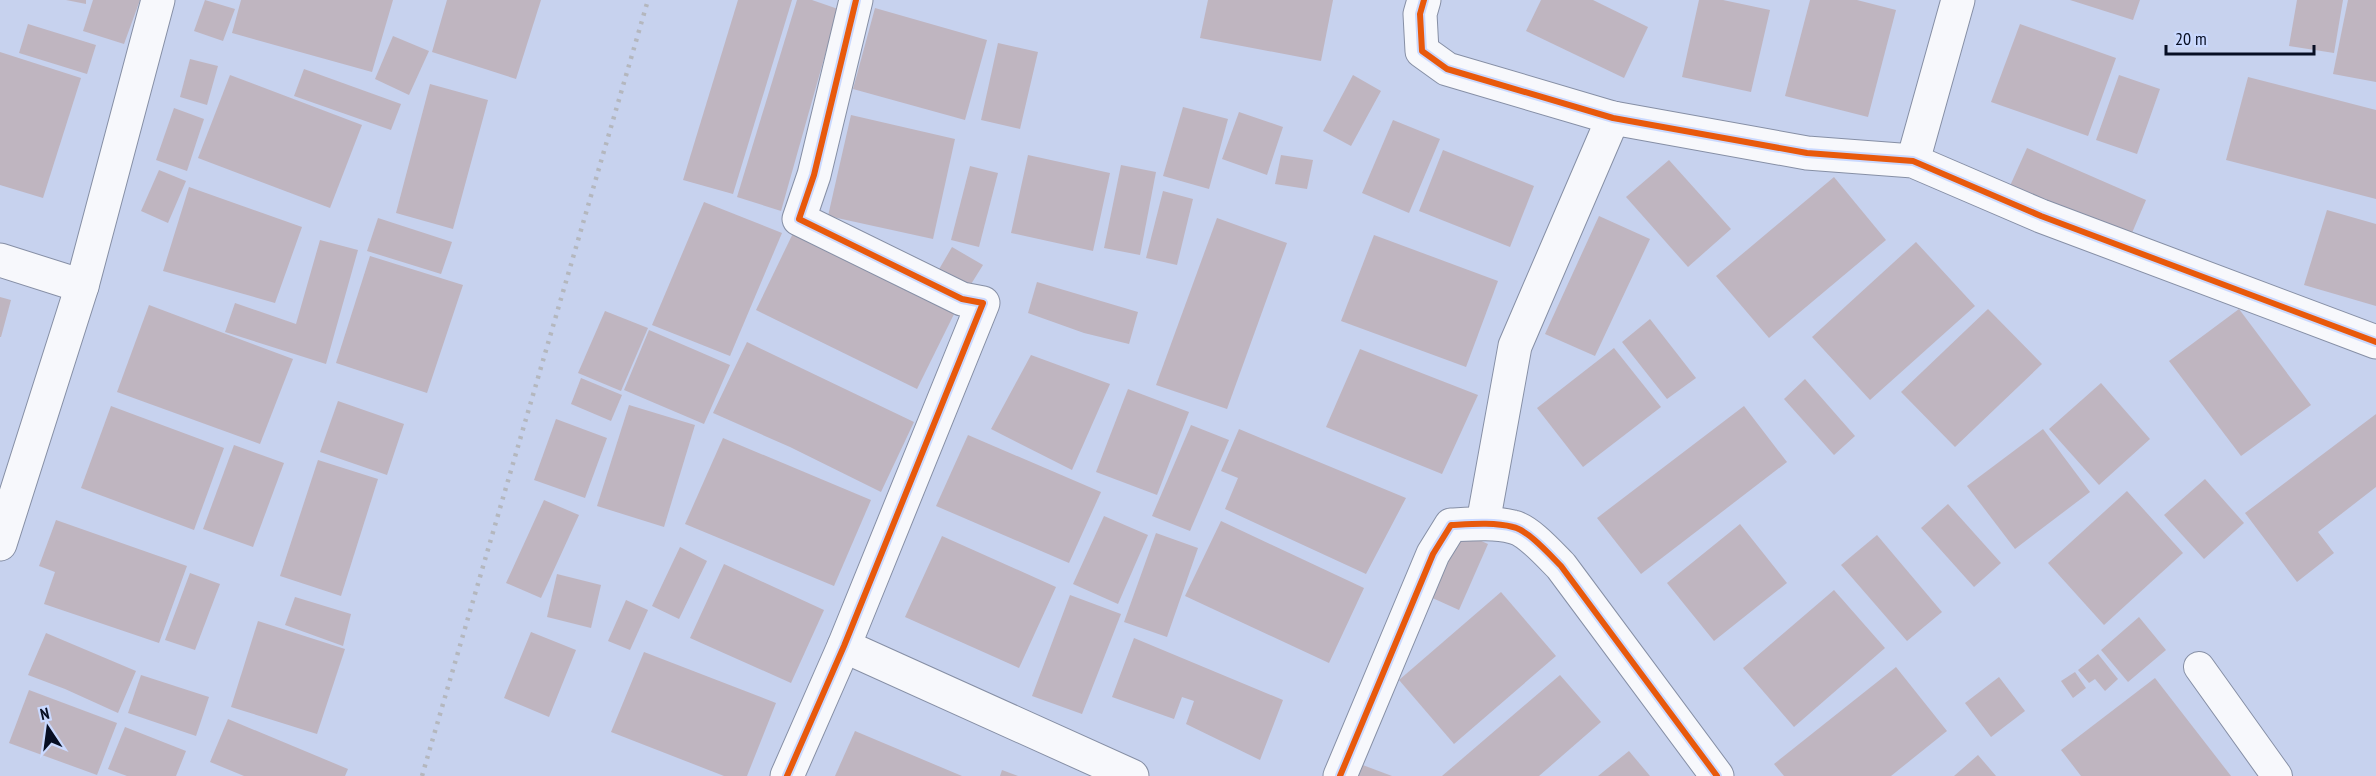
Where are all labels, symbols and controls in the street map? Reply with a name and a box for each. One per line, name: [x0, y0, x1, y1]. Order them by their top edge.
scale bar: [2166, 18, 2314, 56]
text: 20 m: [2175, 27, 2207, 50]
north arrow: [18, 698, 78, 758]
text: N: [38, 703, 51, 724]

